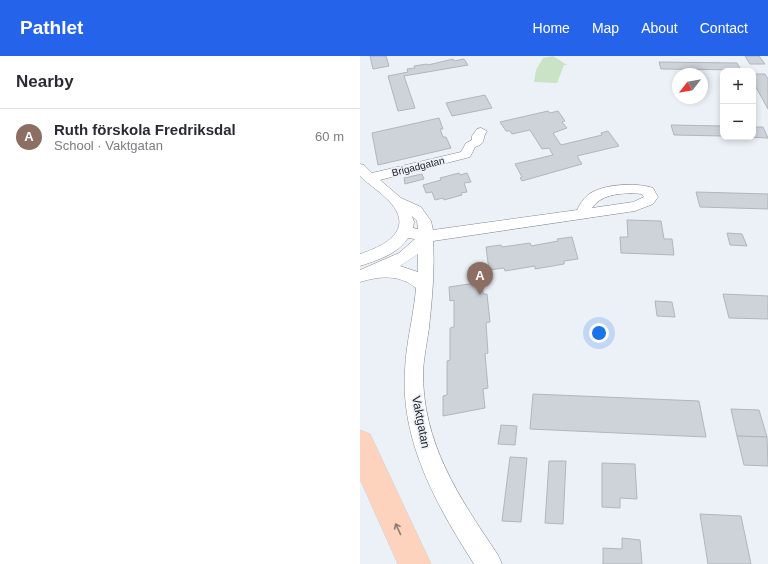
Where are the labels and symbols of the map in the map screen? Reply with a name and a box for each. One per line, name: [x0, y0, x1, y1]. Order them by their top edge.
north arrow: [672, 68, 708, 104]
street label: Brigadgatan: [391, 155, 446, 178]
pin: A: [467, 262, 493, 295]
your location: [589, 323, 609, 343]
street label: Vaktgatan: [409, 395, 433, 449]
one-way arrow: [394, 523, 401, 535]

